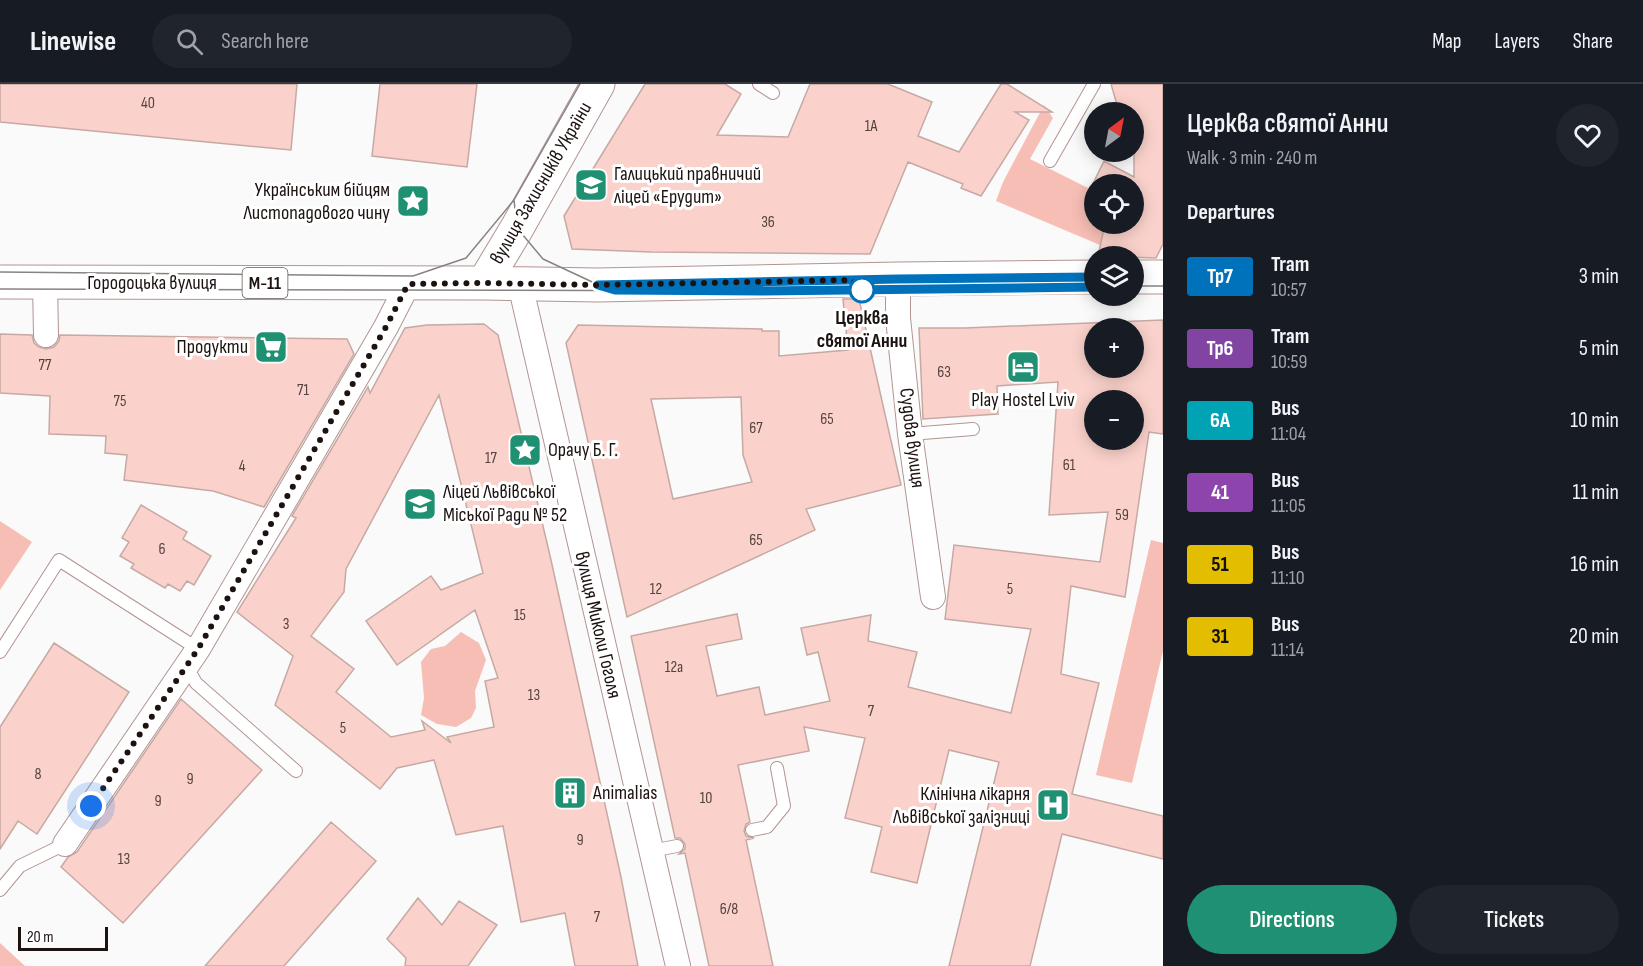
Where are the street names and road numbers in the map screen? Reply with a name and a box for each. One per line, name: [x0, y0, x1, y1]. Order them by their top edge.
street label: вулиця Захисників України: [485, 98, 597, 268]
road number: М-11: [242, 268, 288, 298]
street label: Городоцька вулиця: [87, 271, 217, 295]
street label: Судова вулиця: [894, 387, 930, 489]
street label: вулиця Миколи Гоголя: [569, 549, 627, 701]

